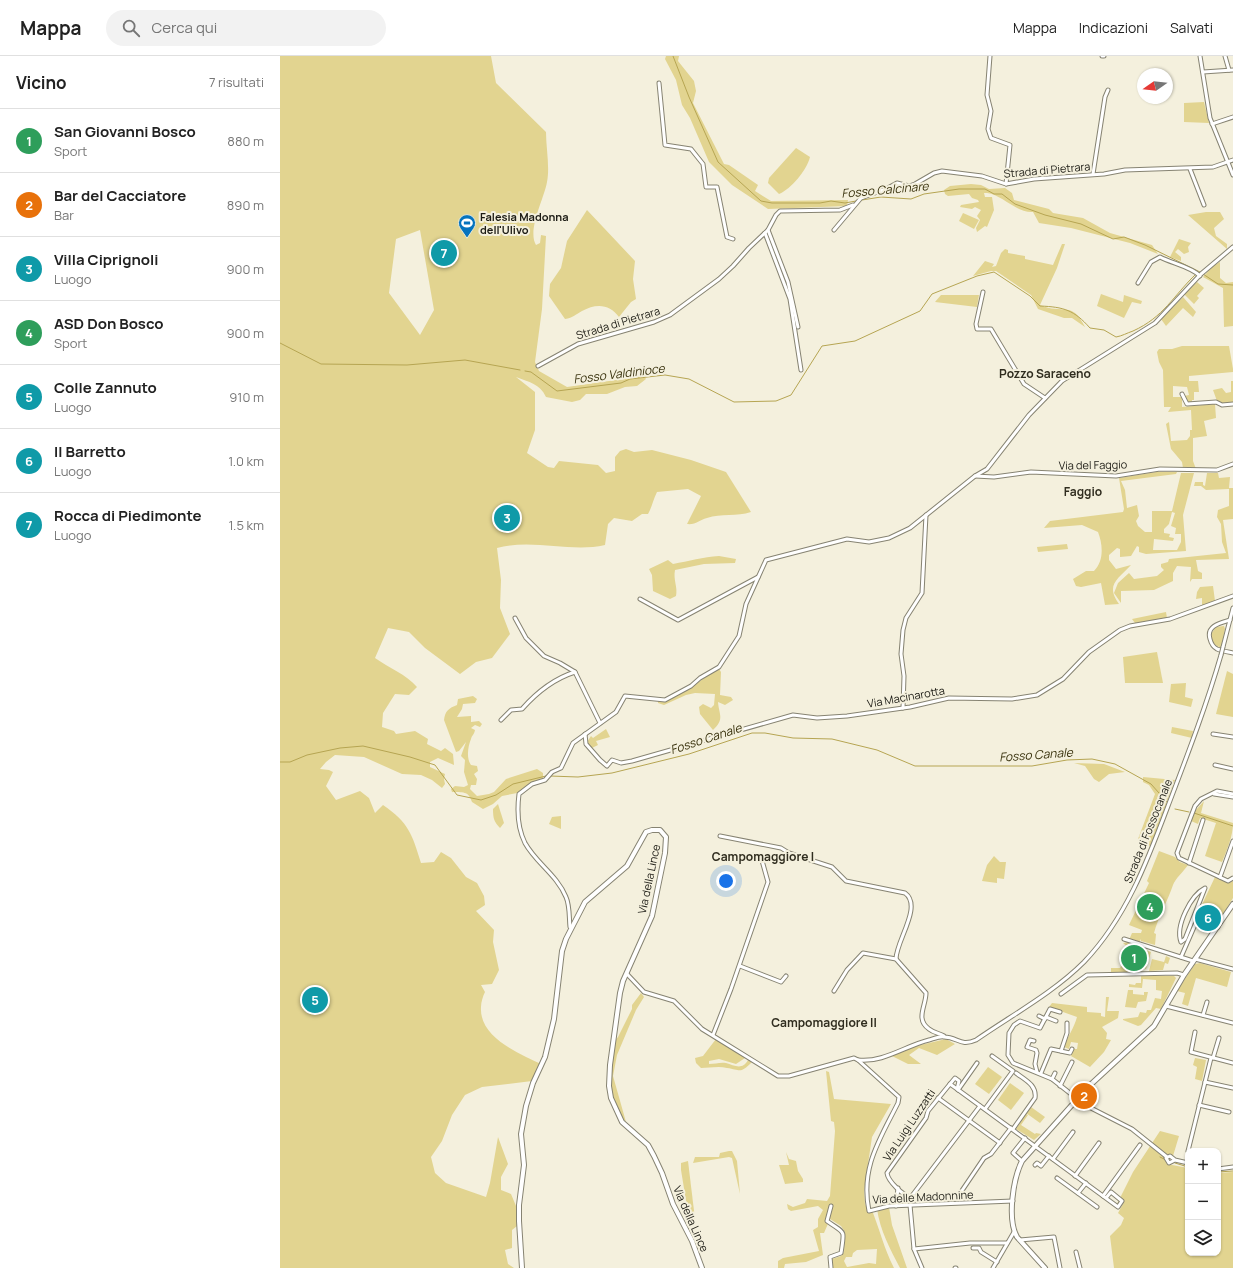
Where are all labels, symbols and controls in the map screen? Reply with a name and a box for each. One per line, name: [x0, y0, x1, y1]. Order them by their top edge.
search box: [106, 10, 386, 46]
text: Mappa: [20, 15, 82, 41]
icon: search: [120, 17, 142, 39]
text: Cerca qui: [152, 17, 217, 38]
text: Mappa: [1013, 18, 1057, 37]
text: Indicazioni: [1079, 18, 1148, 37]
text: Salvati: [1170, 18, 1213, 37]
north arrow: [1137, 68, 1173, 104]
text: Vicino: [16, 71, 67, 94]
text: 7 risultati: [209, 73, 264, 91]
text: San Giovanni Bosco: [54, 121, 196, 142]
text: 1: [26, 132, 32, 150]
text: 880 m: [227, 132, 264, 150]
text: Sport: [54, 142, 87, 160]
street label: Strada di Pietrara: [1003, 158, 1091, 181]
water label: Fosso Calcinare: [841, 177, 930, 202]
text: Bar del Cacciatore: [54, 185, 186, 206]
text: 2: [25, 196, 33, 214]
text: 890 m: [227, 196, 264, 214]
text: Bar: [54, 206, 74, 224]
place label: Falesia Madonna dell'Ulivo: [480, 209, 569, 237]
sports icon: Falesia Madonna dell'Ulivo: [457, 213, 477, 238]
pin: 7: [431, 238, 457, 268]
text: Villa Ciprignoli: [54, 249, 158, 270]
text: 3: [25, 260, 33, 278]
text: 900 m: [226, 260, 264, 278]
text: Luogo: [54, 270, 91, 288]
street label: Strada di Pietrara: [574, 303, 662, 342]
text: ASD Don Bosco: [54, 313, 164, 334]
text: 4: [25, 324, 33, 342]
text: 900 m: [226, 324, 264, 342]
text: Sport: [54, 334, 87, 352]
water label: Fosso Valdinioce: [572, 359, 666, 388]
district label: Pozzo Saraceno: [999, 365, 1091, 382]
text: Colle Zannuto: [54, 377, 157, 398]
text: 5: [25, 388, 33, 406]
text: 910 m: [229, 388, 264, 406]
text: Luogo: [54, 398, 91, 416]
text: Il Barretto: [54, 441, 126, 462]
text: 6: [25, 452, 33, 470]
text: 1.0 km: [228, 452, 264, 470]
street label: Via del Faggio: [1059, 456, 1128, 473]
text: Luogo: [54, 462, 91, 480]
district label: Faggio: [1064, 483, 1102, 500]
pin: 3: [494, 503, 520, 533]
text: Rocca di Piedimonte: [54, 505, 202, 526]
text: 7: [26, 516, 32, 534]
text: 1.5 km: [229, 516, 264, 534]
text: Luogo: [54, 526, 91, 544]
street label: Via Macinarotta: [866, 682, 946, 711]
water label: Fosso Canale: [668, 719, 745, 758]
water label: Fosso Canale: [999, 743, 1074, 766]
street label: Strada di Fossocanale: [1120, 776, 1175, 885]
street label: Via della Lince: [634, 842, 663, 915]
district label: Campomaggiore I: [712, 848, 814, 865]
your location: [716, 871, 736, 891]
pin: 4: [1137, 892, 1163, 922]
pin: 6: [1195, 903, 1221, 933]
pin: 1: [1121, 943, 1147, 973]
pin: 5: [302, 985, 328, 1015]
district label: Campomaggiore II: [771, 1014, 877, 1031]
pin: 2: [1071, 1081, 1097, 1111]
street label: Via Luigi Luzzatti: [879, 1086, 938, 1164]
map controls: [1185, 1148, 1221, 1256]
button: +: [1185, 1148, 1221, 1184]
street label: Via della Lince: [670, 1183, 713, 1255]
button: −: [1185, 1184, 1221, 1220]
street label: Via delle Madonnine: [872, 1186, 974, 1207]
button: layers: [1185, 1220, 1221, 1256]

